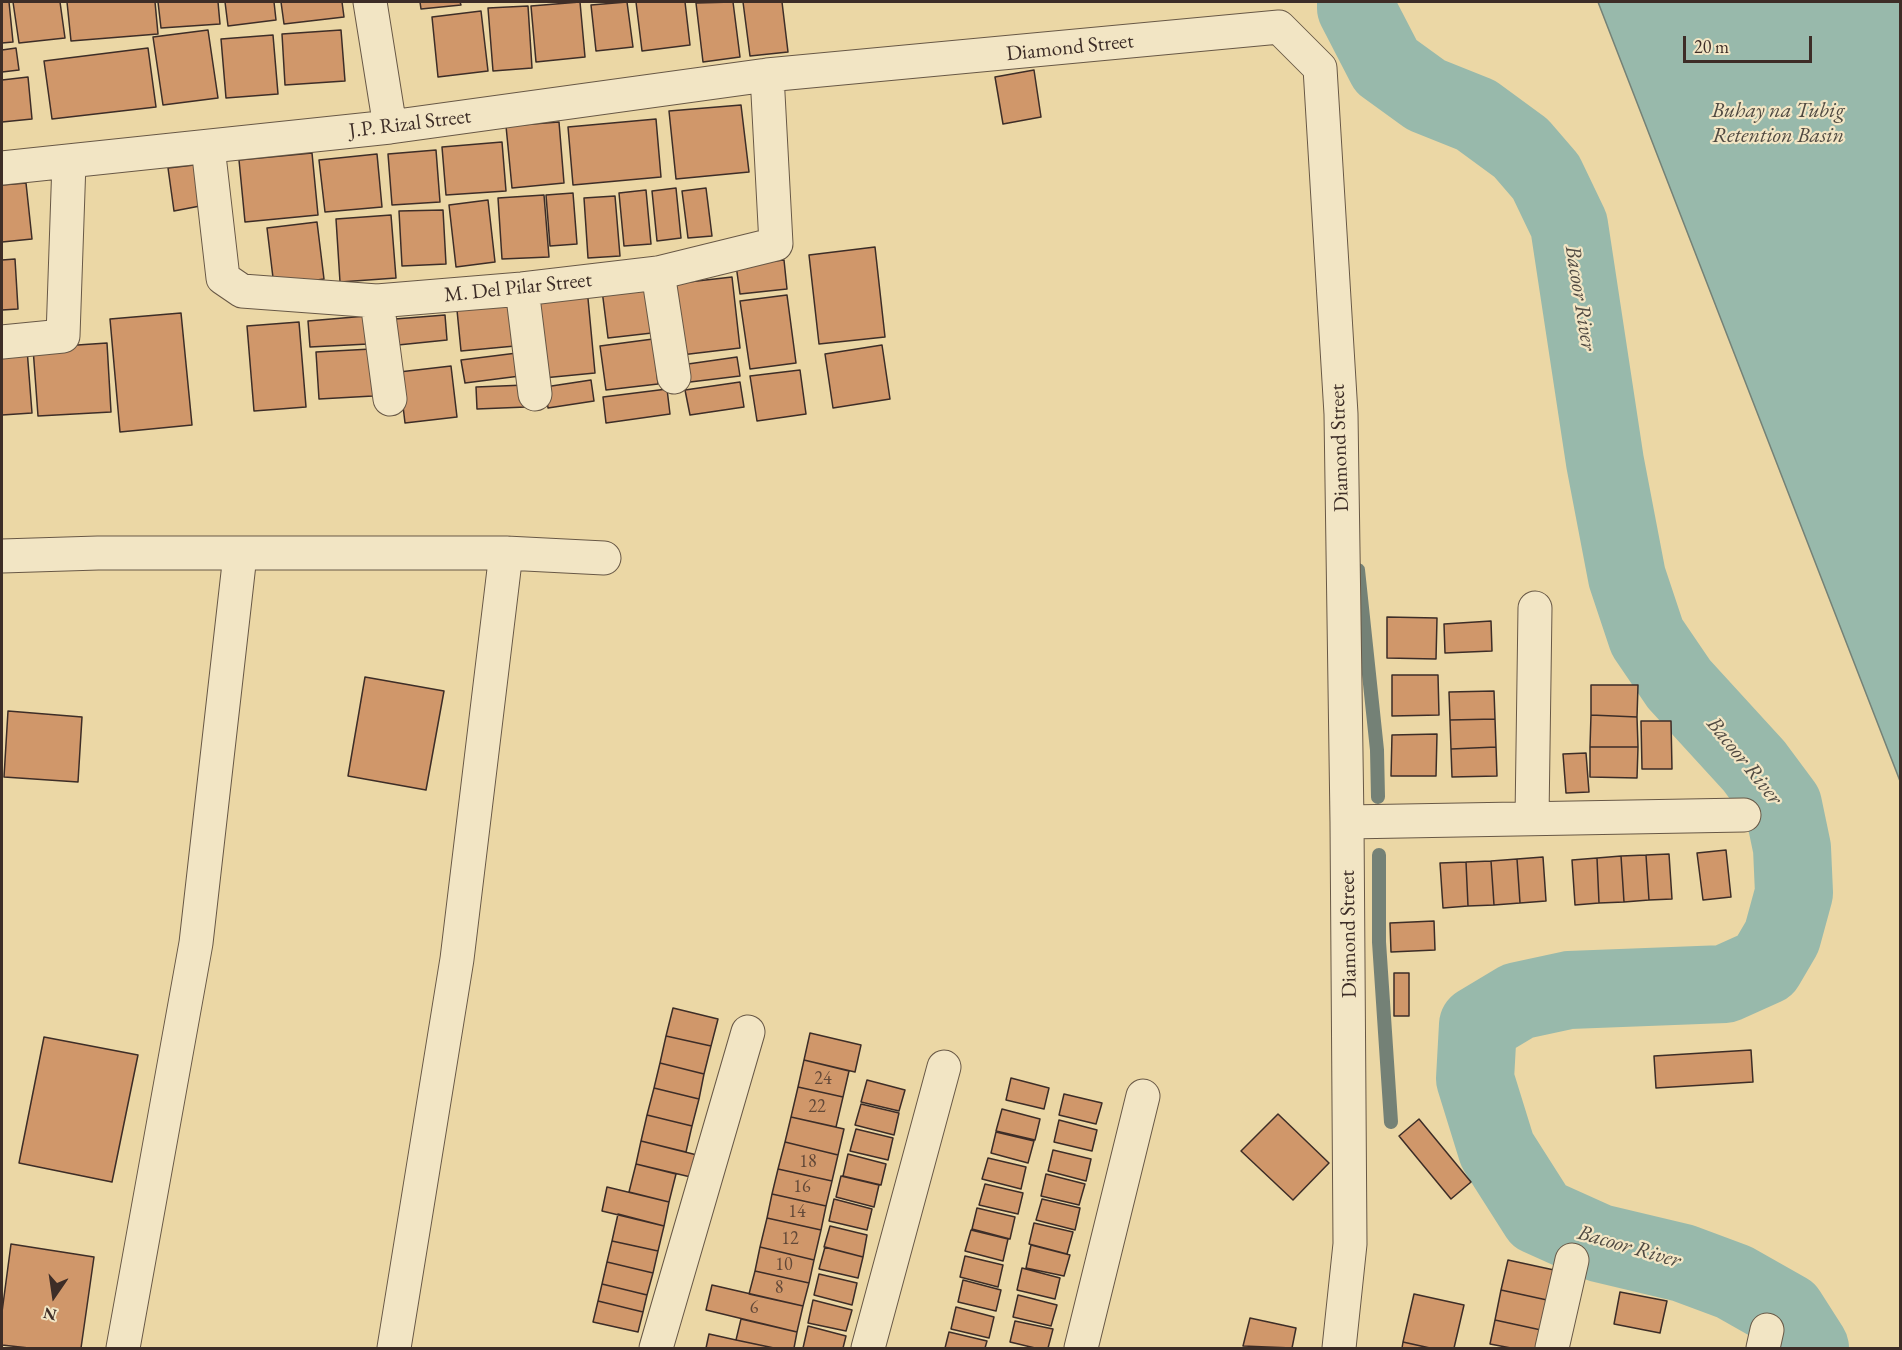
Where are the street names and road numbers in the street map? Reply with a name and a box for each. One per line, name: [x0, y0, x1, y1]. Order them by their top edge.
street label: Diamond Street: [1005, 29, 1135, 67]
street label: J.P. Rizal Street: [348, 104, 472, 144]
street label: M. Del Pilar Street: [443, 268, 593, 308]
street label: Diamond Street: [1325, 384, 1355, 512]
street label: Diamond Street: [1335, 870, 1363, 998]

